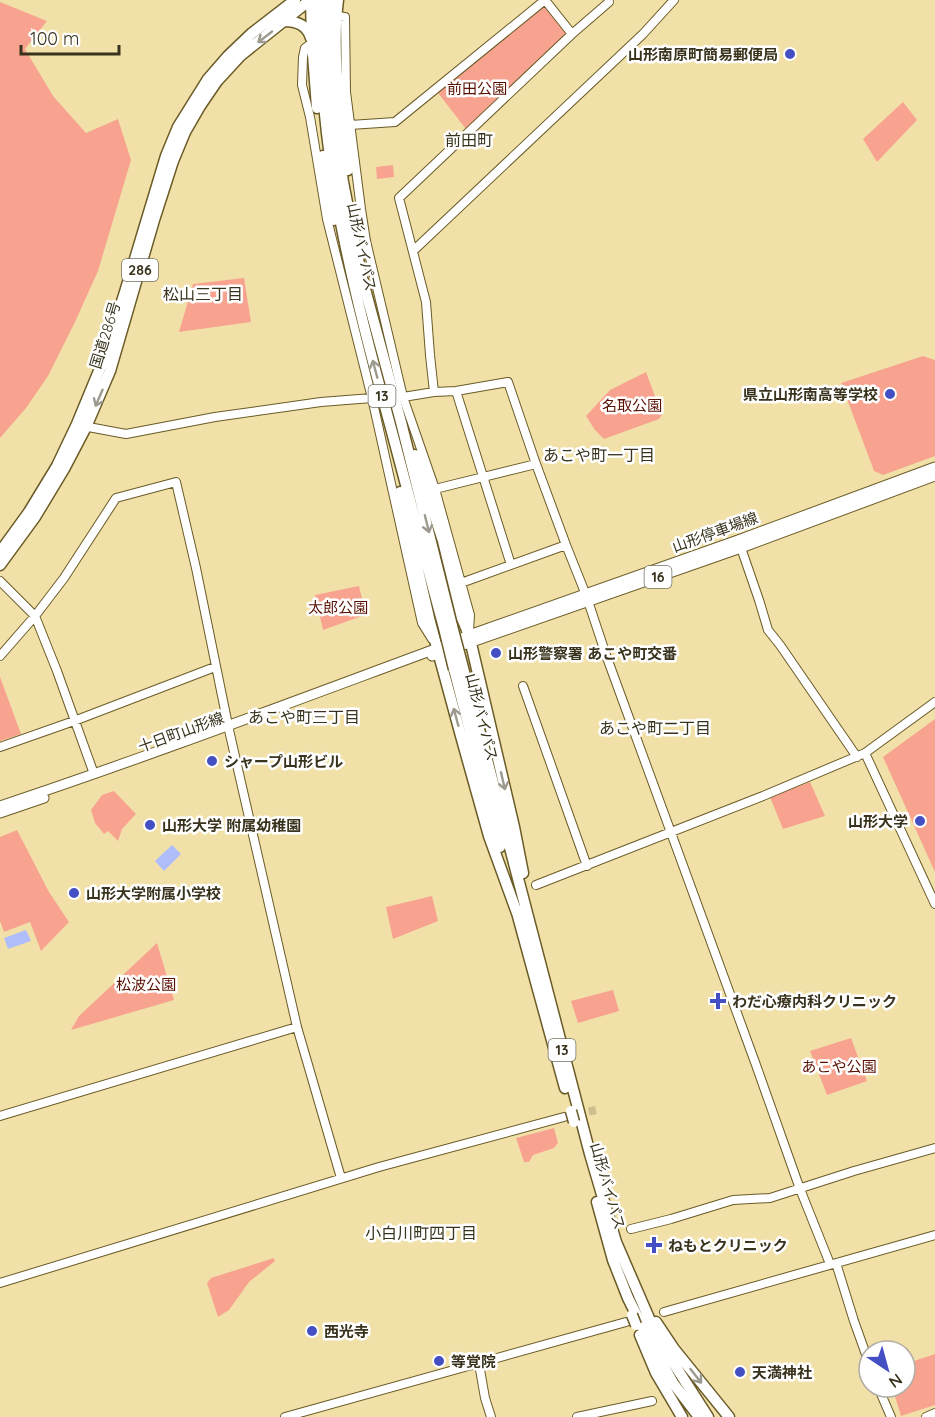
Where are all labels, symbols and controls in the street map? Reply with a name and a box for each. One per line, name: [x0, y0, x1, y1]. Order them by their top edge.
scale bar: [21, 18, 118, 56]
text: 100 m: [30, 27, 79, 50]
one-way arrow: [257, 30, 273, 43]
place label: 山形南原町簡易郵便局: [628, 45, 778, 64]
marker: 山形南原町簡易郵便局: [783, 47, 797, 61]
park label: 前田公園: [447, 79, 507, 98]
district label: 前田町: [445, 130, 493, 150]
street label: 山形バイパス: [343, 201, 381, 293]
road number: 286: [122, 259, 158, 281]
district label: 松山三丁目: [163, 284, 243, 304]
street label: 国道286号: [86, 299, 124, 371]
one-way arrow: [368, 360, 380, 379]
road number: 13: [368, 385, 395, 407]
place label: 県立山形南高等学校: [743, 385, 878, 404]
marker: 県立山形南高等学校: [883, 387, 897, 401]
one-way arrow: [93, 388, 104, 406]
park label: 名取公園: [602, 396, 662, 415]
district label: あこや町一丁目: [543, 445, 655, 465]
street label: 山形停車場線: [669, 508, 761, 556]
one-way arrow: [421, 514, 433, 533]
road number: 16: [644, 566, 672, 588]
park label: 太郎公園: [308, 598, 368, 617]
place label: 山形警察署 あこや町交番: [508, 644, 677, 663]
marker: 山形警察署 あこや町交番: [489, 646, 503, 660]
street label: 山形バイパス: [462, 671, 502, 763]
district label: あこや町三丁目: [248, 707, 360, 727]
street label: 十日町山形線: [135, 708, 227, 756]
one-way arrow: [450, 708, 461, 727]
district label: あこや町二丁目: [599, 718, 711, 738]
place label: シャープ山形ビル: [224, 752, 343, 771]
marker: シャープ山形ビル: [205, 754, 219, 768]
one-way arrow: [498, 770, 509, 790]
place label: 山形大学: [848, 812, 908, 831]
marker: 山形大学: [913, 814, 927, 828]
place label: 山形大学 附属幼稚園: [162, 816, 301, 835]
marker: 山形大学 附属幼稚園: [143, 818, 157, 832]
place label: 山形大学附属小学校: [86, 884, 221, 903]
marker: 山形大学附属小学校: [67, 886, 81, 900]
park label: 松波公園: [116, 975, 176, 994]
marker: わだ心療内科クリニック: [709, 992, 727, 1010]
place label: わだ心療内科クリニック: [732, 992, 897, 1011]
road number: 13: [548, 1039, 576, 1061]
park label: あこや公園: [801, 1057, 877, 1076]
street label: 山形バイパス: [587, 1140, 629, 1232]
district label: 小白川町四丁目: [365, 1223, 477, 1243]
marker: ねもとクリニック: [645, 1236, 663, 1254]
place label: ねもとクリニック: [668, 1236, 788, 1255]
place label: 西光寺: [324, 1322, 369, 1341]
marker: 西光寺: [305, 1324, 319, 1338]
north arrow: [857, 1339, 917, 1399]
place label: 等覚院: [451, 1352, 496, 1371]
marker: 等覚院: [432, 1354, 446, 1368]
place label: 天満神社: [752, 1363, 812, 1382]
marker: 天満神社: [733, 1365, 747, 1379]
one-way arrow: [689, 1368, 702, 1384]
text: N: [885, 1370, 906, 1393]

